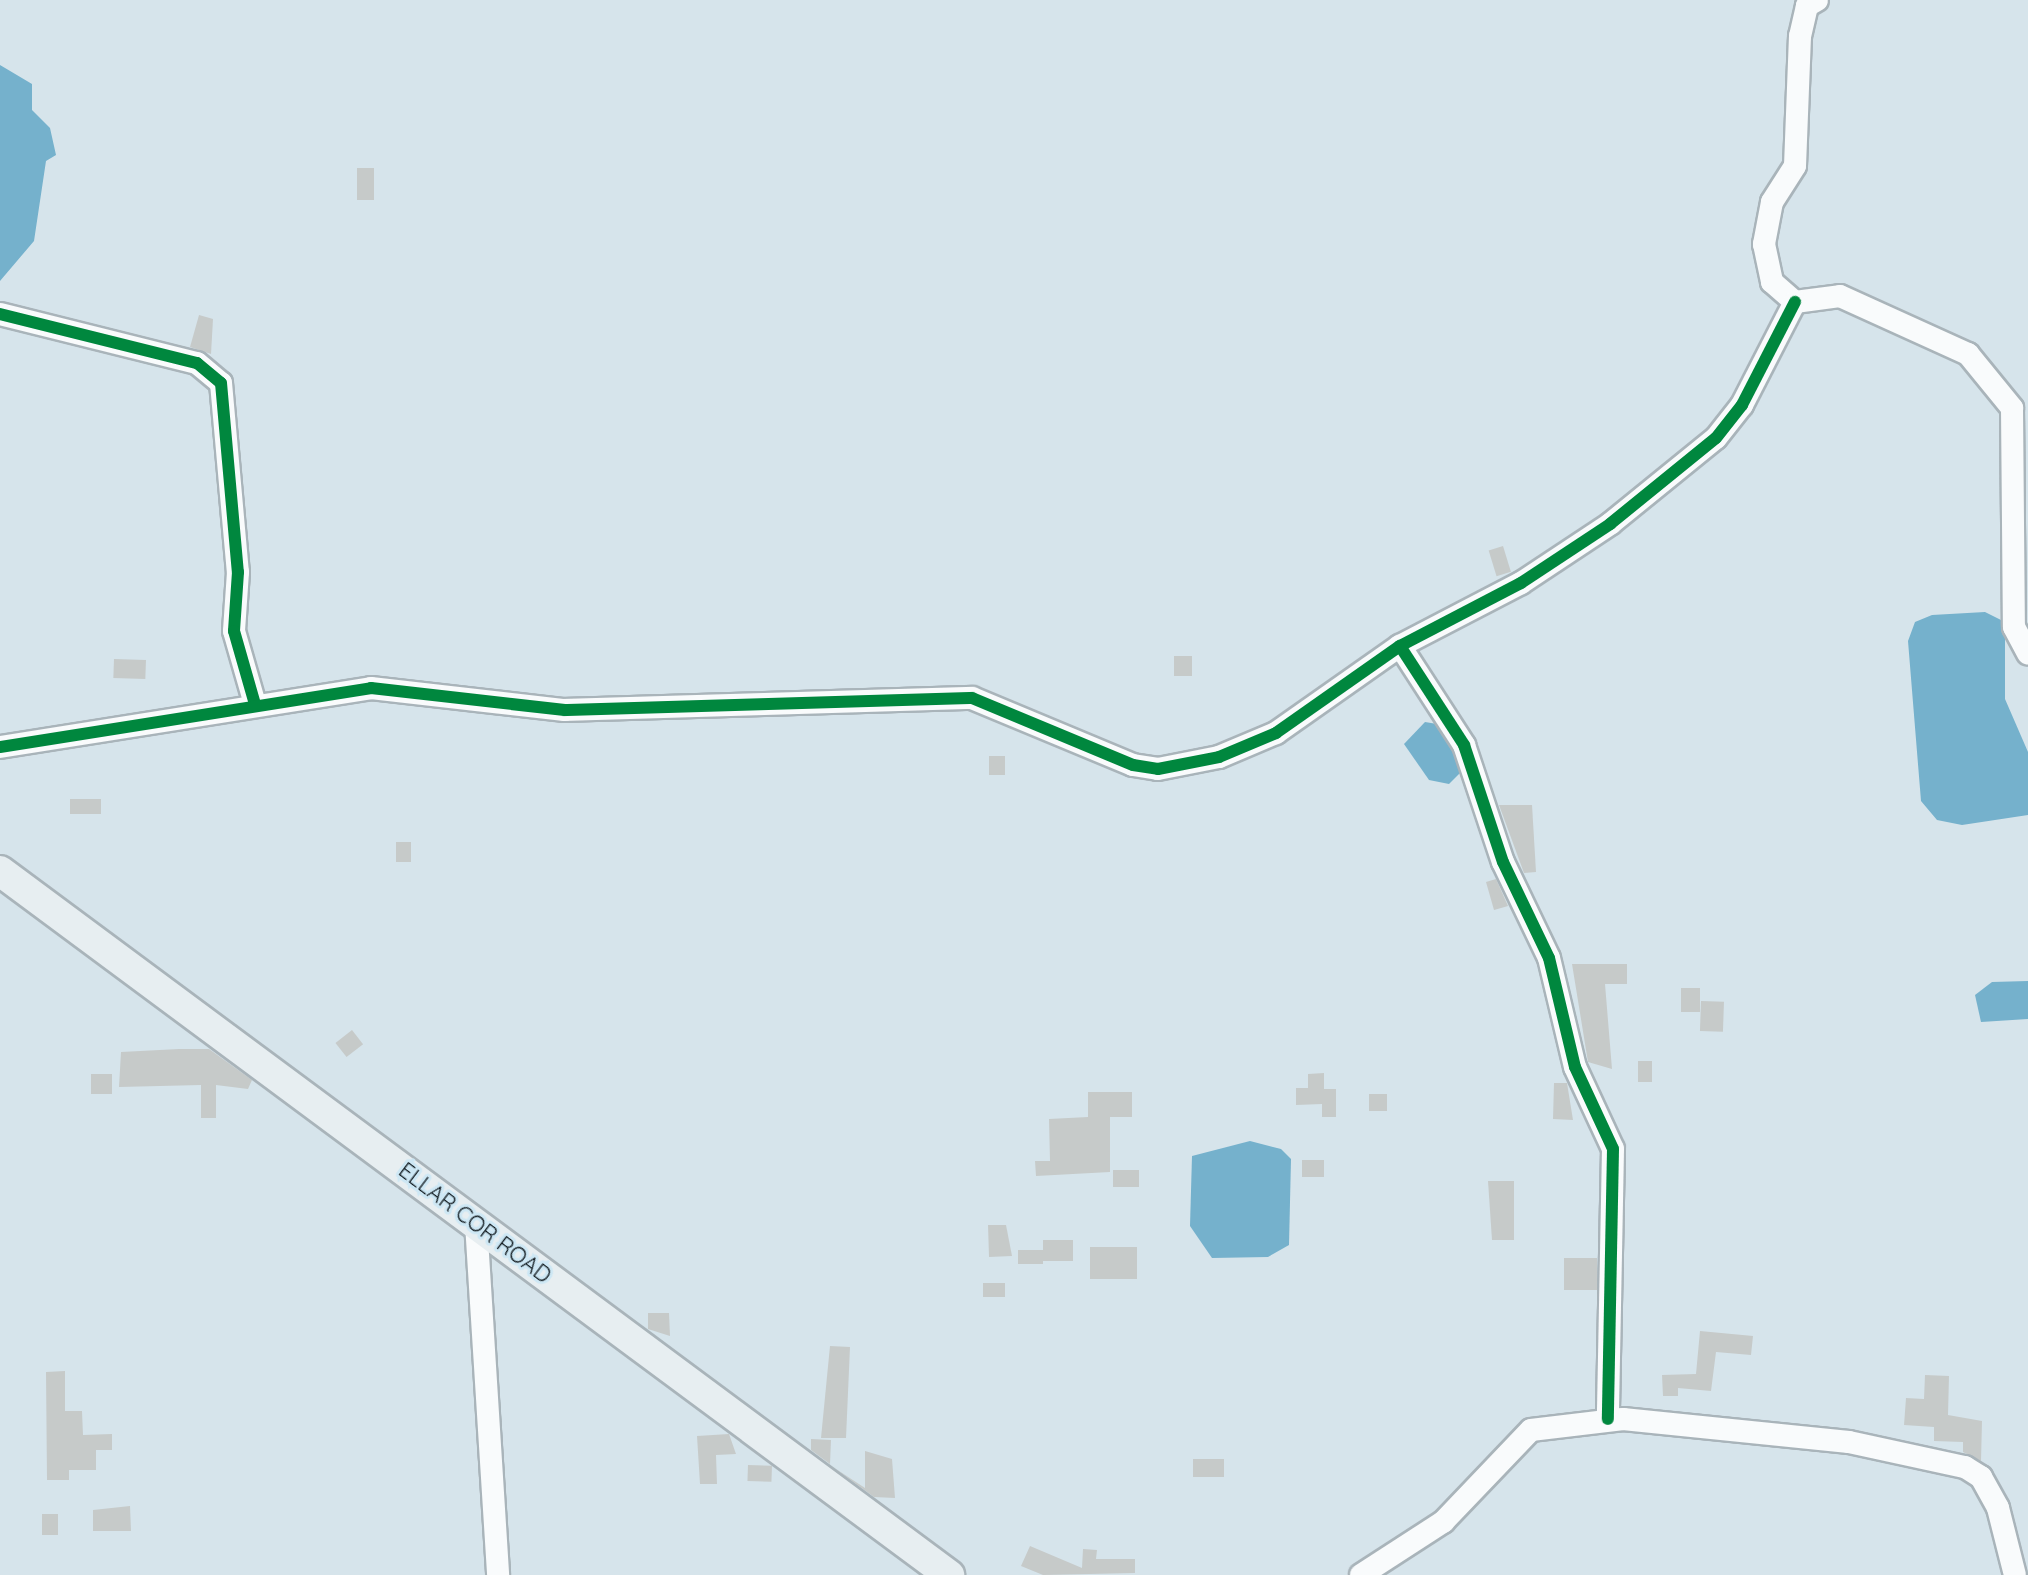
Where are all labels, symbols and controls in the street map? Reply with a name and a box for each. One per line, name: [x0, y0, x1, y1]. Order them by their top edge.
street label: ELLAR COR ROAD: [394, 1157, 556, 1289]

